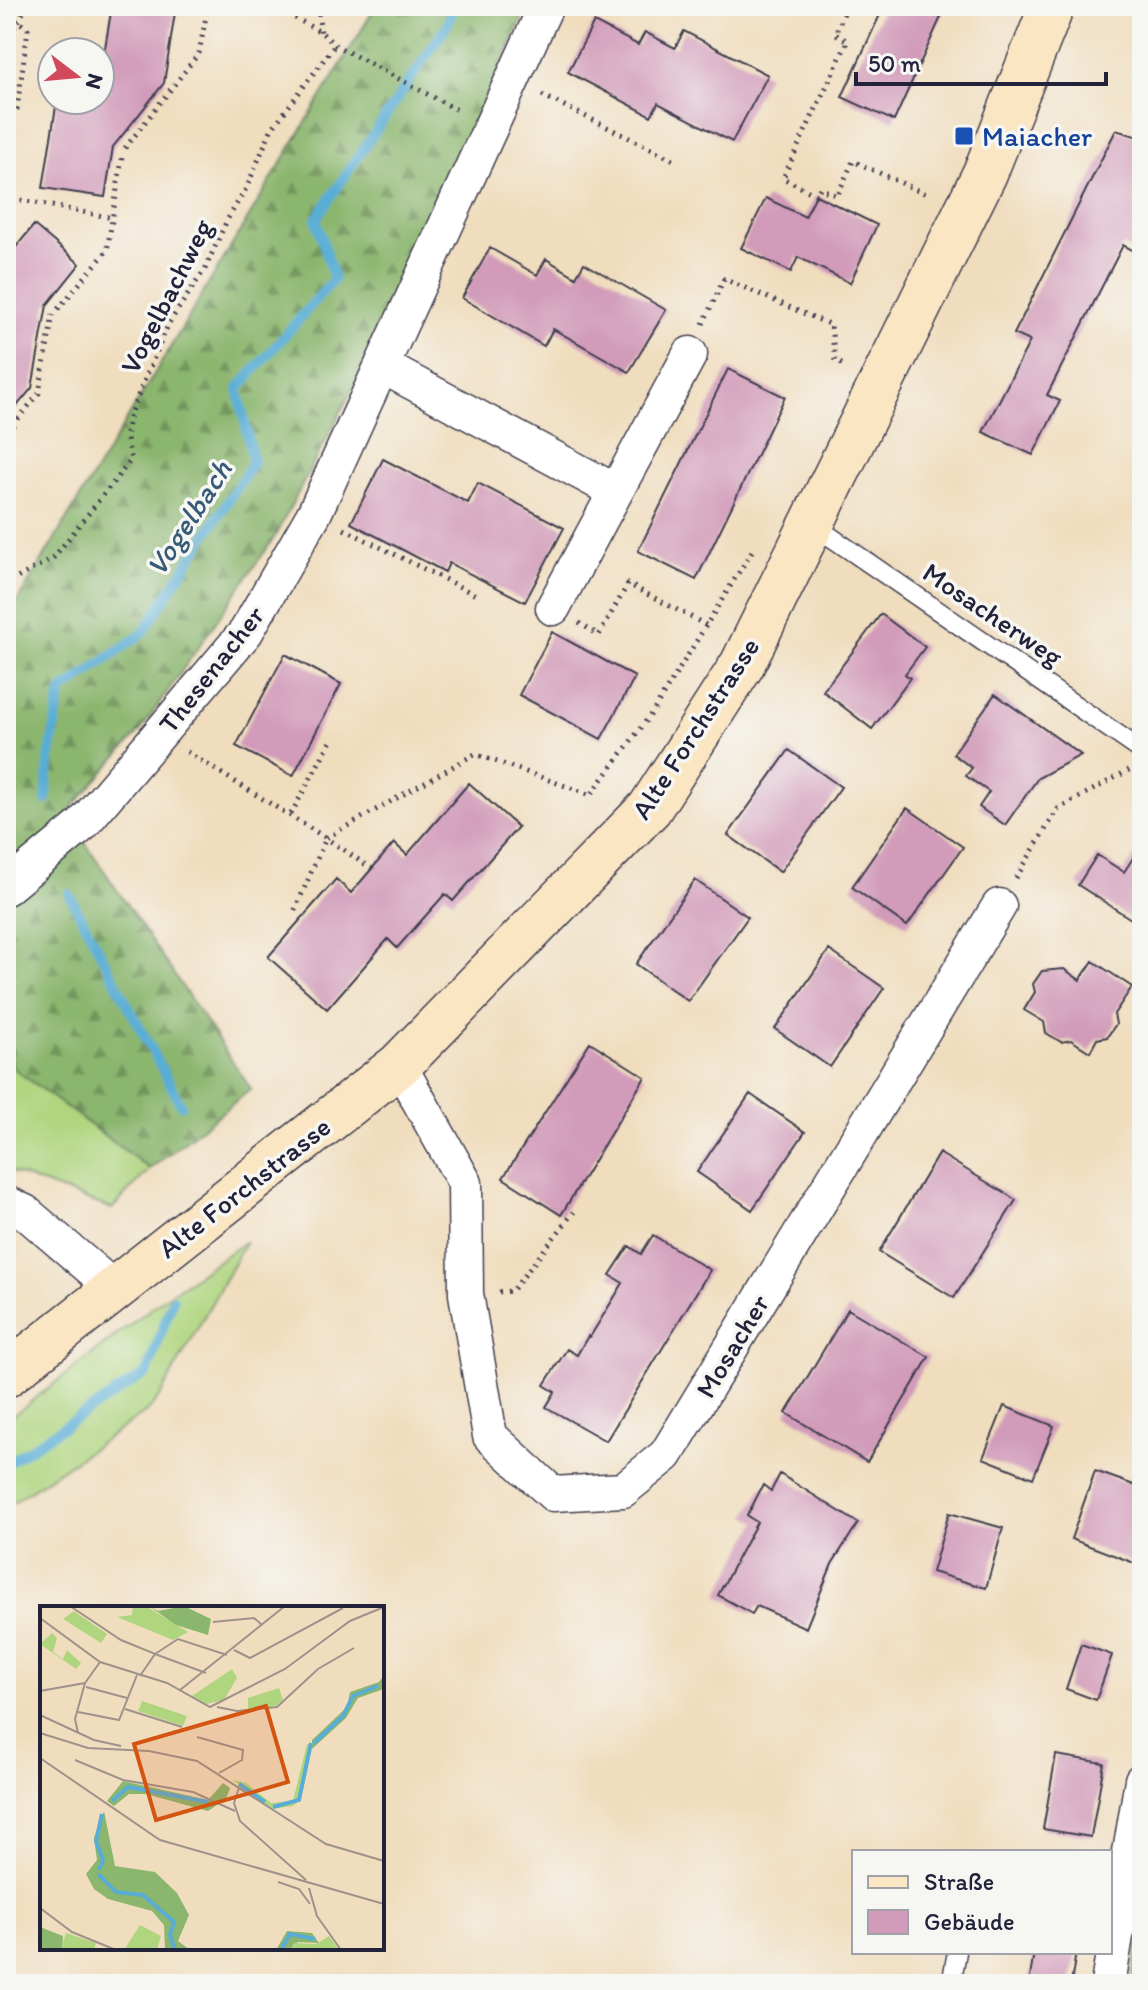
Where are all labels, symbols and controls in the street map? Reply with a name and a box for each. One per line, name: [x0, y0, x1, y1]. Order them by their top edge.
north arrow: [36, 36, 116, 116]
scale bar: [856, 36, 1106, 86]
text: 50 m: [868, 49, 921, 78]
text: N: [80, 71, 110, 92]
place label: Maiacher: [982, 119, 1092, 153]
marker: Maiacher: [953, 125, 975, 147]
street label: Vogelbachweg: [113, 213, 220, 379]
water label: Vogelbach: [138, 452, 240, 583]
street label: Mosacherweg: [916, 555, 1070, 674]
street label: Thesenacher: [151, 599, 271, 739]
street label: Alte Forchstrasse: [624, 631, 766, 825]
street label: Alte Forchstrasse: [151, 1109, 337, 1265]
street label: Mosacher: [688, 1288, 776, 1404]
inset map: [40, 1606, 384, 1950]
legend: [852, 1850, 1112, 1954]
text: Straße: [924, 1867, 994, 1896]
text: Gebäude: [924, 1907, 1015, 1936]

